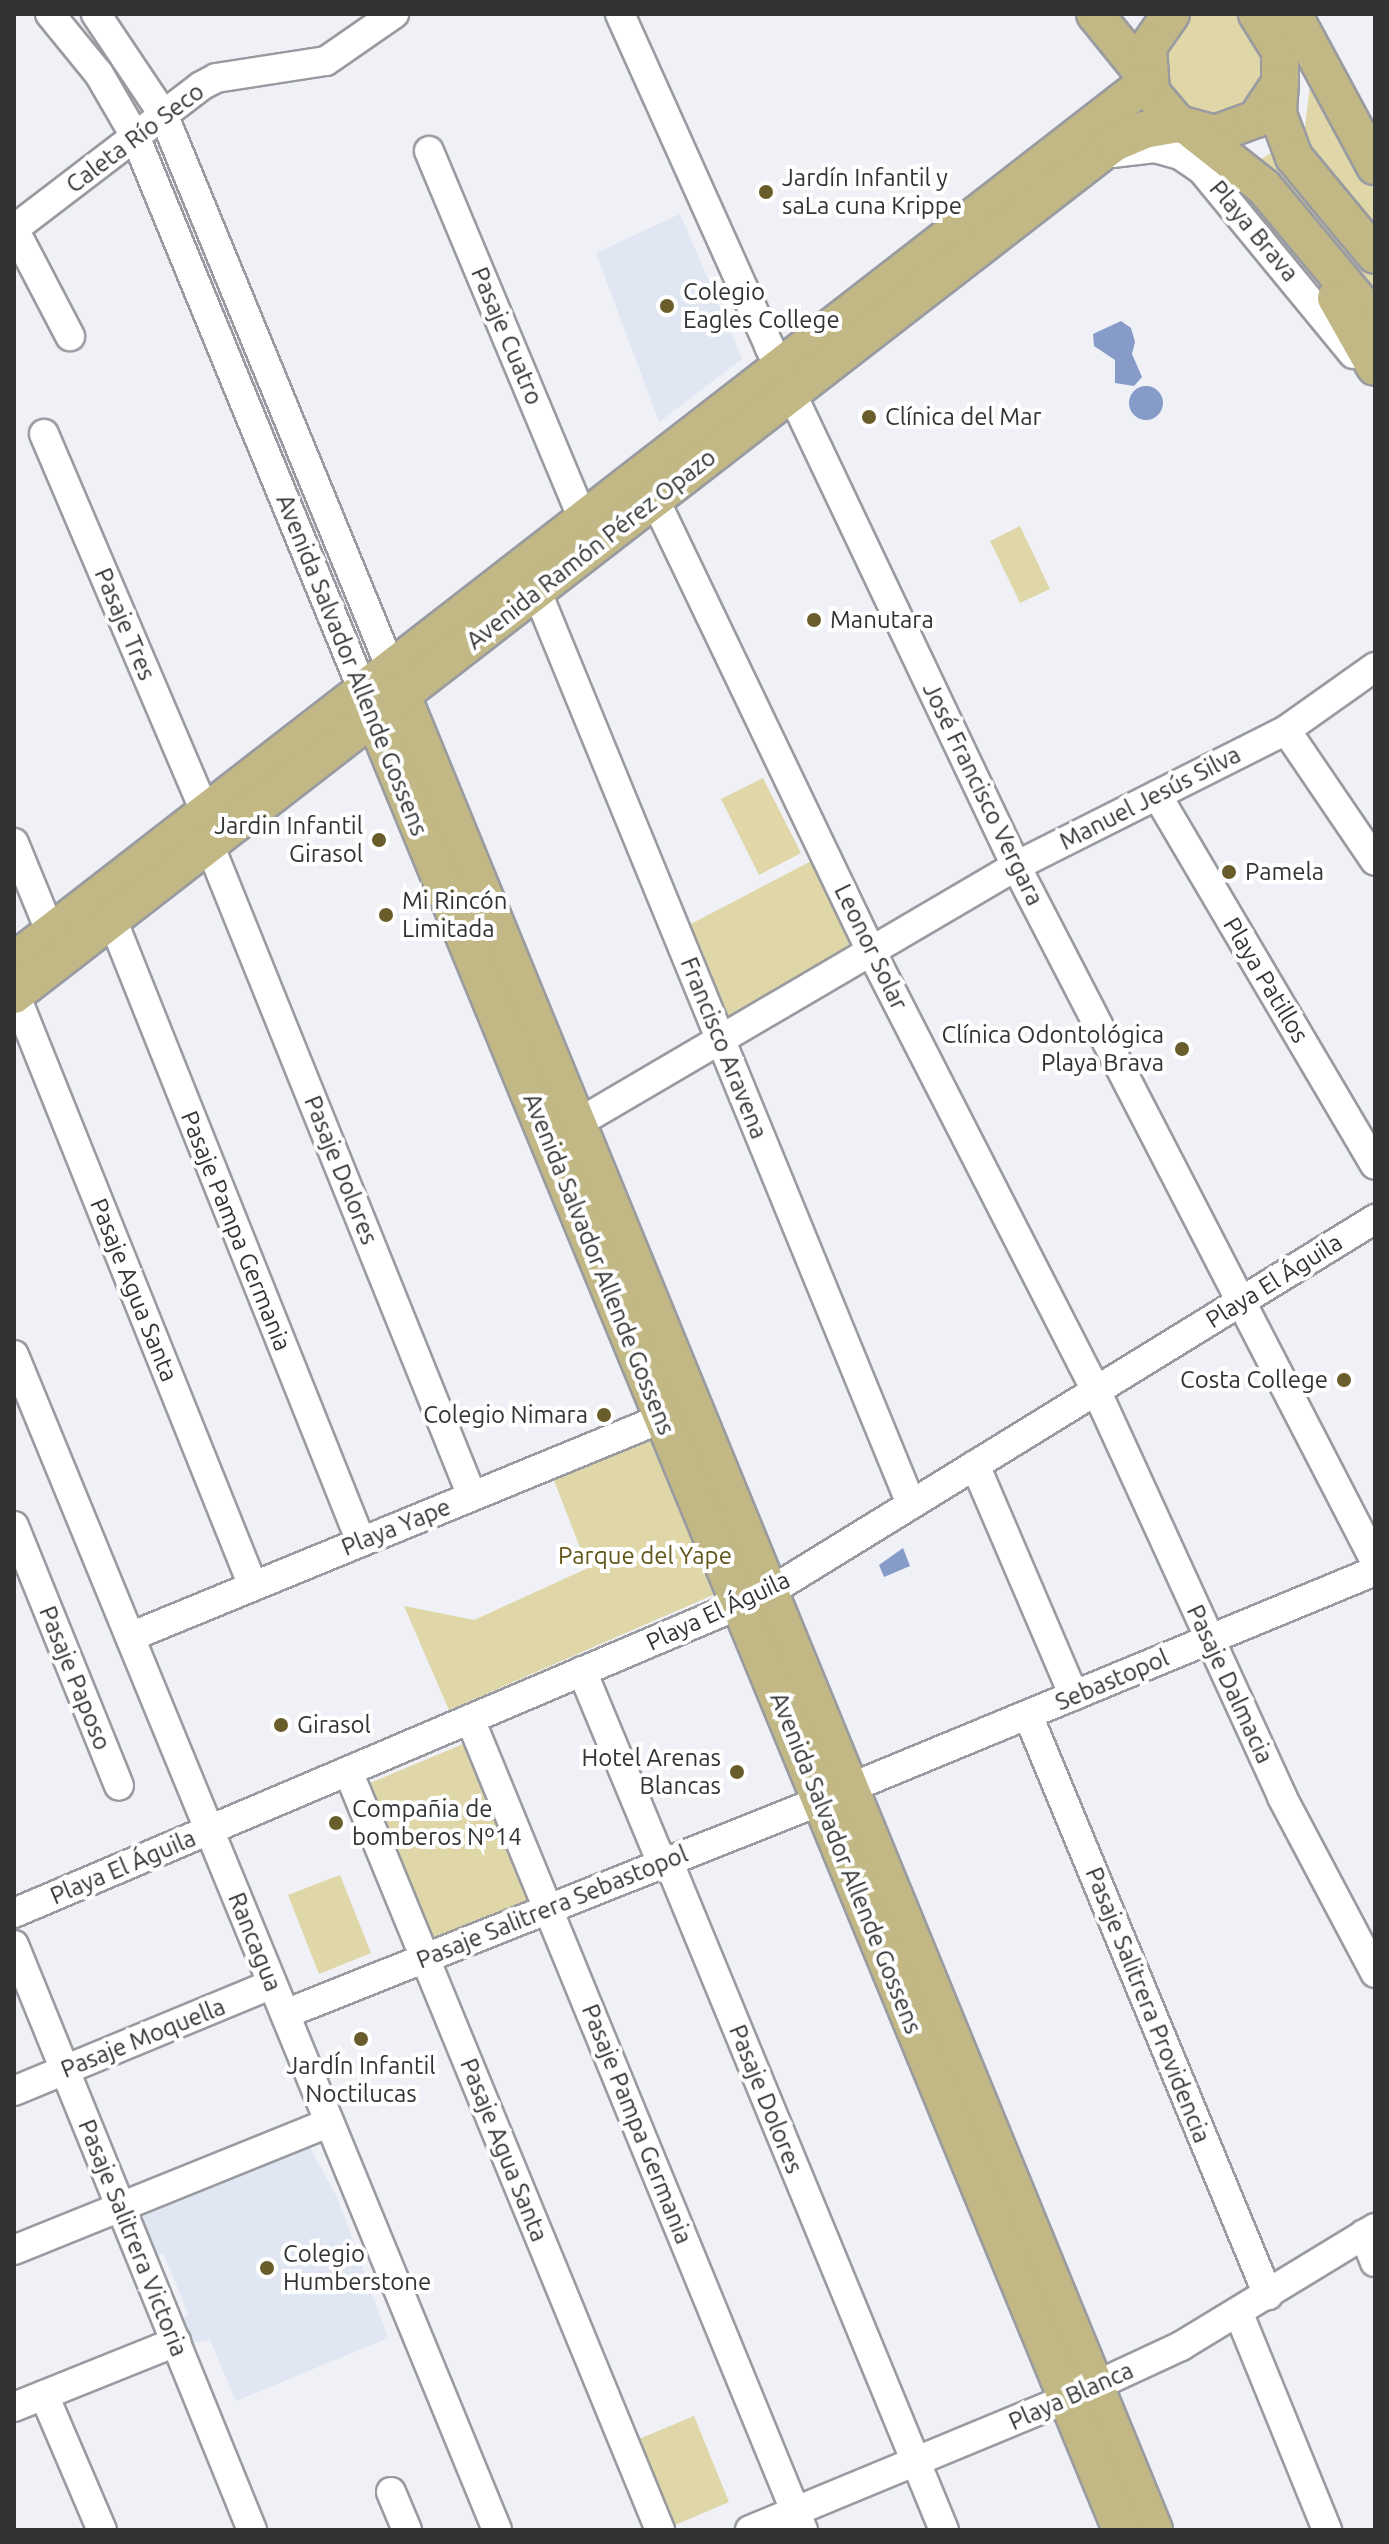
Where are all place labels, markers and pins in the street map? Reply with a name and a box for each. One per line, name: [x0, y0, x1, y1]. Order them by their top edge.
place label: Jardín Infantil y saLa cuna Krippe: [782, 164, 962, 220]
marker: Jardín Infantil y saLa cuna Krippe: [757, 183, 775, 201]
place label: Colegio Eagles College: [683, 278, 840, 334]
marker: Colegio Eagles College: [658, 297, 676, 315]
place label: Clínica del Mar: [885, 403, 1042, 431]
marker: Clínica del Mar: [860, 408, 878, 426]
place label: Manutara: [830, 606, 934, 634]
marker: Manutara: [805, 611, 823, 629]
place label: Jardin Infantil Girasol: [214, 812, 363, 868]
marker: Jardin Infantil Girasol: [370, 831, 388, 849]
place label: Pamela: [1245, 858, 1324, 886]
marker: Pamela: [1220, 863, 1238, 881]
place label: Mi Rincón Limitada: [402, 887, 508, 943]
marker: Mi Rincón Limitada: [377, 906, 395, 924]
place label: Clínica Odontológica Playa Brava: [941, 1021, 1164, 1077]
marker: Clínica Odontológica Playa Brava: [1171, 1038, 1193, 1060]
place label: Costa College: [1180, 1366, 1328, 1394]
marker: Costa College: [1335, 1371, 1353, 1389]
place label: Colegio Nimara: [423, 1401, 588, 1429]
marker: Colegio Nimara: [595, 1406, 613, 1424]
place label: Girasol: [297, 1711, 371, 1739]
marker: Girasol: [272, 1716, 290, 1734]
place label: Hotel Arenas Blancas: [581, 1744, 721, 1800]
marker: Hotel Arenas Blancas: [728, 1763, 746, 1781]
place label: Compañia de bomberos Nº14: [352, 1795, 522, 1851]
marker: Compañia de bomberos Nº14: [327, 1814, 345, 1832]
marker: JardÍn Infantil Noctilucas: [352, 2030, 370, 2048]
place label: JardÍn Infantil Noctilucas: [286, 2052, 436, 2108]
place label: Colegio Humberstone: [283, 2240, 431, 2296]
marker: Colegio Humberstone: [258, 2259, 276, 2277]

